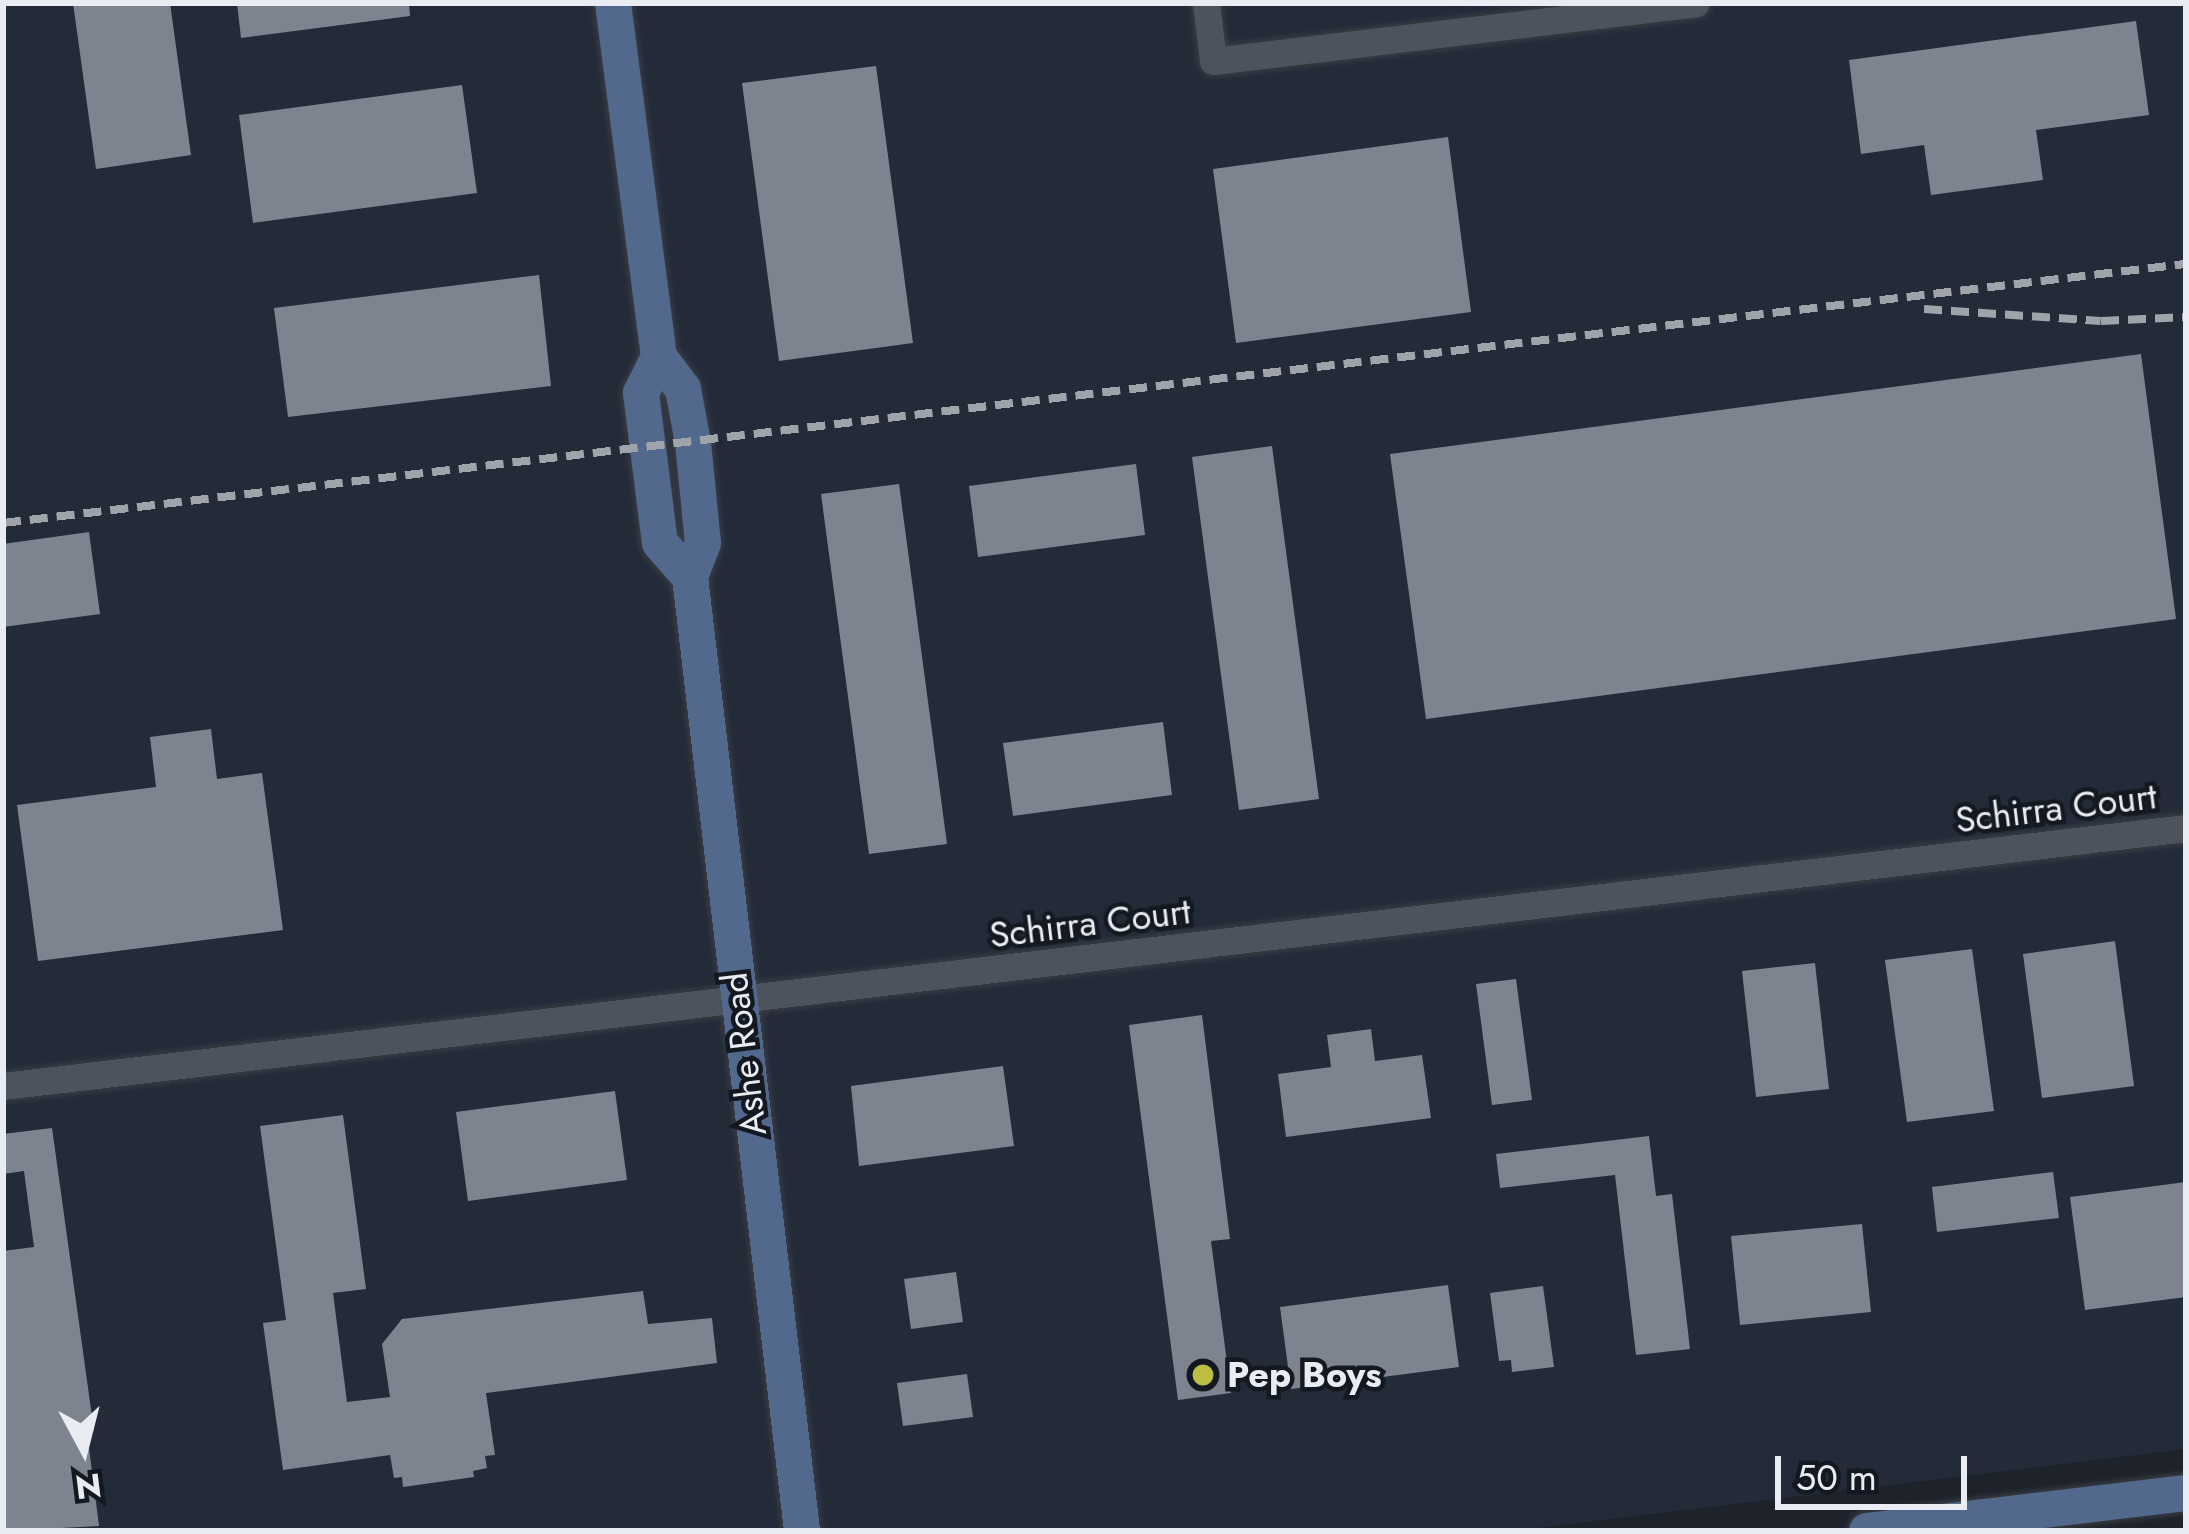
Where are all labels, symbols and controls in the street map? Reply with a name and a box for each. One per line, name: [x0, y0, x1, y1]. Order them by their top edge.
street label: Schirra Court: [1953, 774, 2159, 842]
street label: Schirra Court: [987, 889, 1193, 957]
street label: Ashe Road: [713, 970, 775, 1138]
place label: Pep Boys: [1227, 1353, 1382, 1397]
marker: Pep Boys: [1190, 1362, 1216, 1388]
north arrow: [24, 1390, 144, 1510]
scale bar: [1781, 1432, 1973, 1506]
text: 50 m: [1796, 1451, 1877, 1503]
text: N: [73, 1461, 104, 1511]

